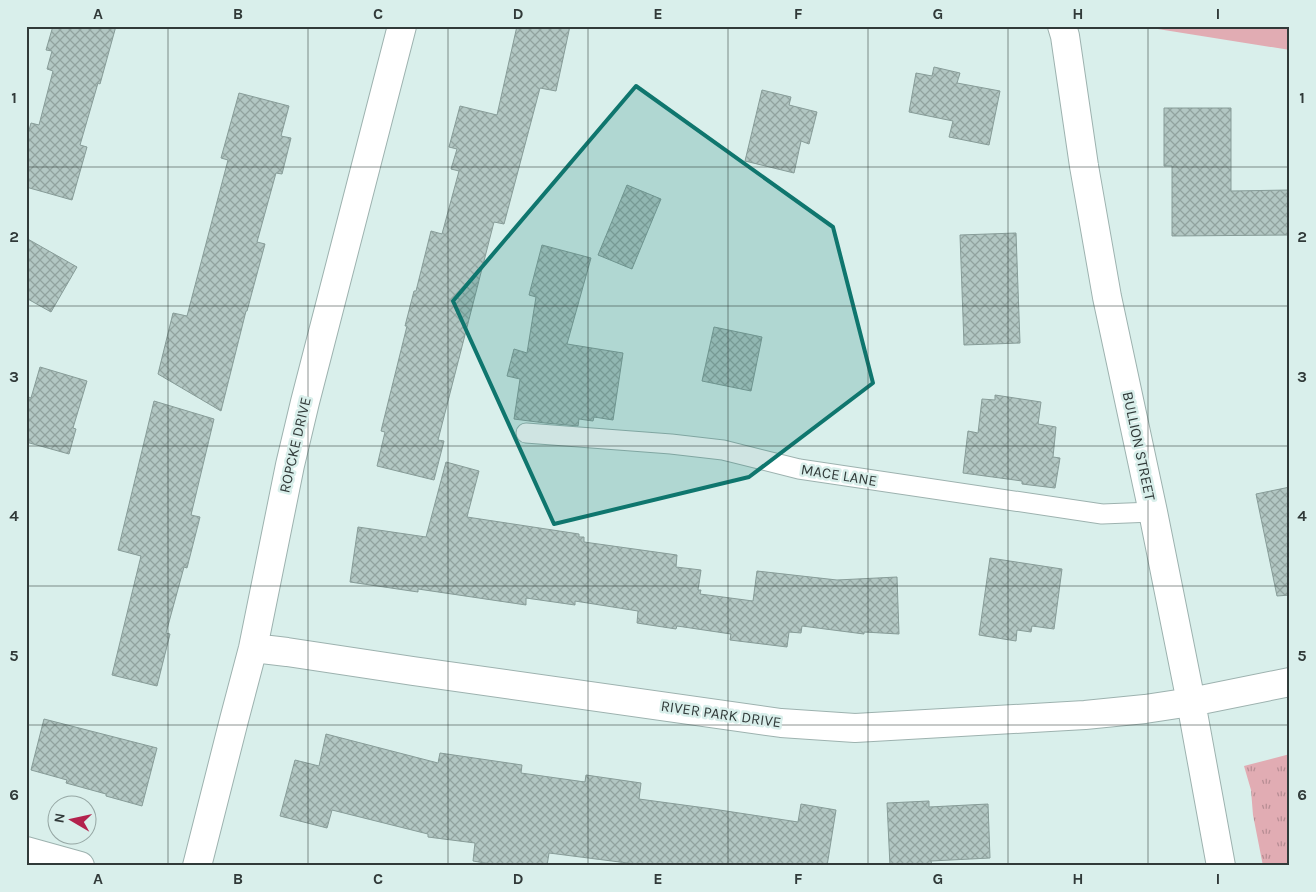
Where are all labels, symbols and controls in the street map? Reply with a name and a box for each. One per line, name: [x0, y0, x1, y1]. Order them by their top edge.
text: A: [93, 4, 103, 23]
text: B: [233, 4, 243, 23]
text: C: [373, 4, 383, 23]
text: D: [513, 4, 524, 23]
text: E: [653, 4, 663, 23]
text: F: [794, 4, 803, 23]
text: G: [933, 4, 943, 23]
text: H: [1072, 4, 1084, 23]
text: I: [1216, 4, 1220, 23]
text: 1: [11, 88, 17, 107]
text: 1: [1299, 88, 1305, 107]
text: 2: [9, 227, 19, 246]
text: 2: [1297, 227, 1307, 246]
text: 3: [9, 367, 19, 386]
text: 3: [1297, 367, 1307, 386]
street label: BULLION STREET: [1119, 390, 1159, 503]
street label: ROPCKE DRIVE: [275, 395, 315, 495]
street label: MACE LANE: [800, 460, 878, 490]
text: 4: [9, 506, 19, 525]
text: 4: [1297, 506, 1307, 525]
text: 5: [9, 646, 19, 665]
text: 5: [1297, 646, 1307, 665]
street label: RIVER PARK DRIVE: [660, 697, 782, 731]
text: 6: [9, 785, 19, 804]
text: 6: [1297, 785, 1307, 804]
north arrow: [48, 794, 98, 844]
text: N: [50, 812, 69, 824]
text: A: [93, 869, 103, 888]
text: B: [233, 869, 243, 888]
text: C: [373, 869, 383, 888]
text: D: [513, 869, 524, 888]
text: E: [653, 869, 663, 888]
text: F: [794, 869, 803, 888]
text: G: [933, 869, 943, 888]
text: H: [1072, 869, 1084, 888]
text: I: [1216, 869, 1220, 888]

